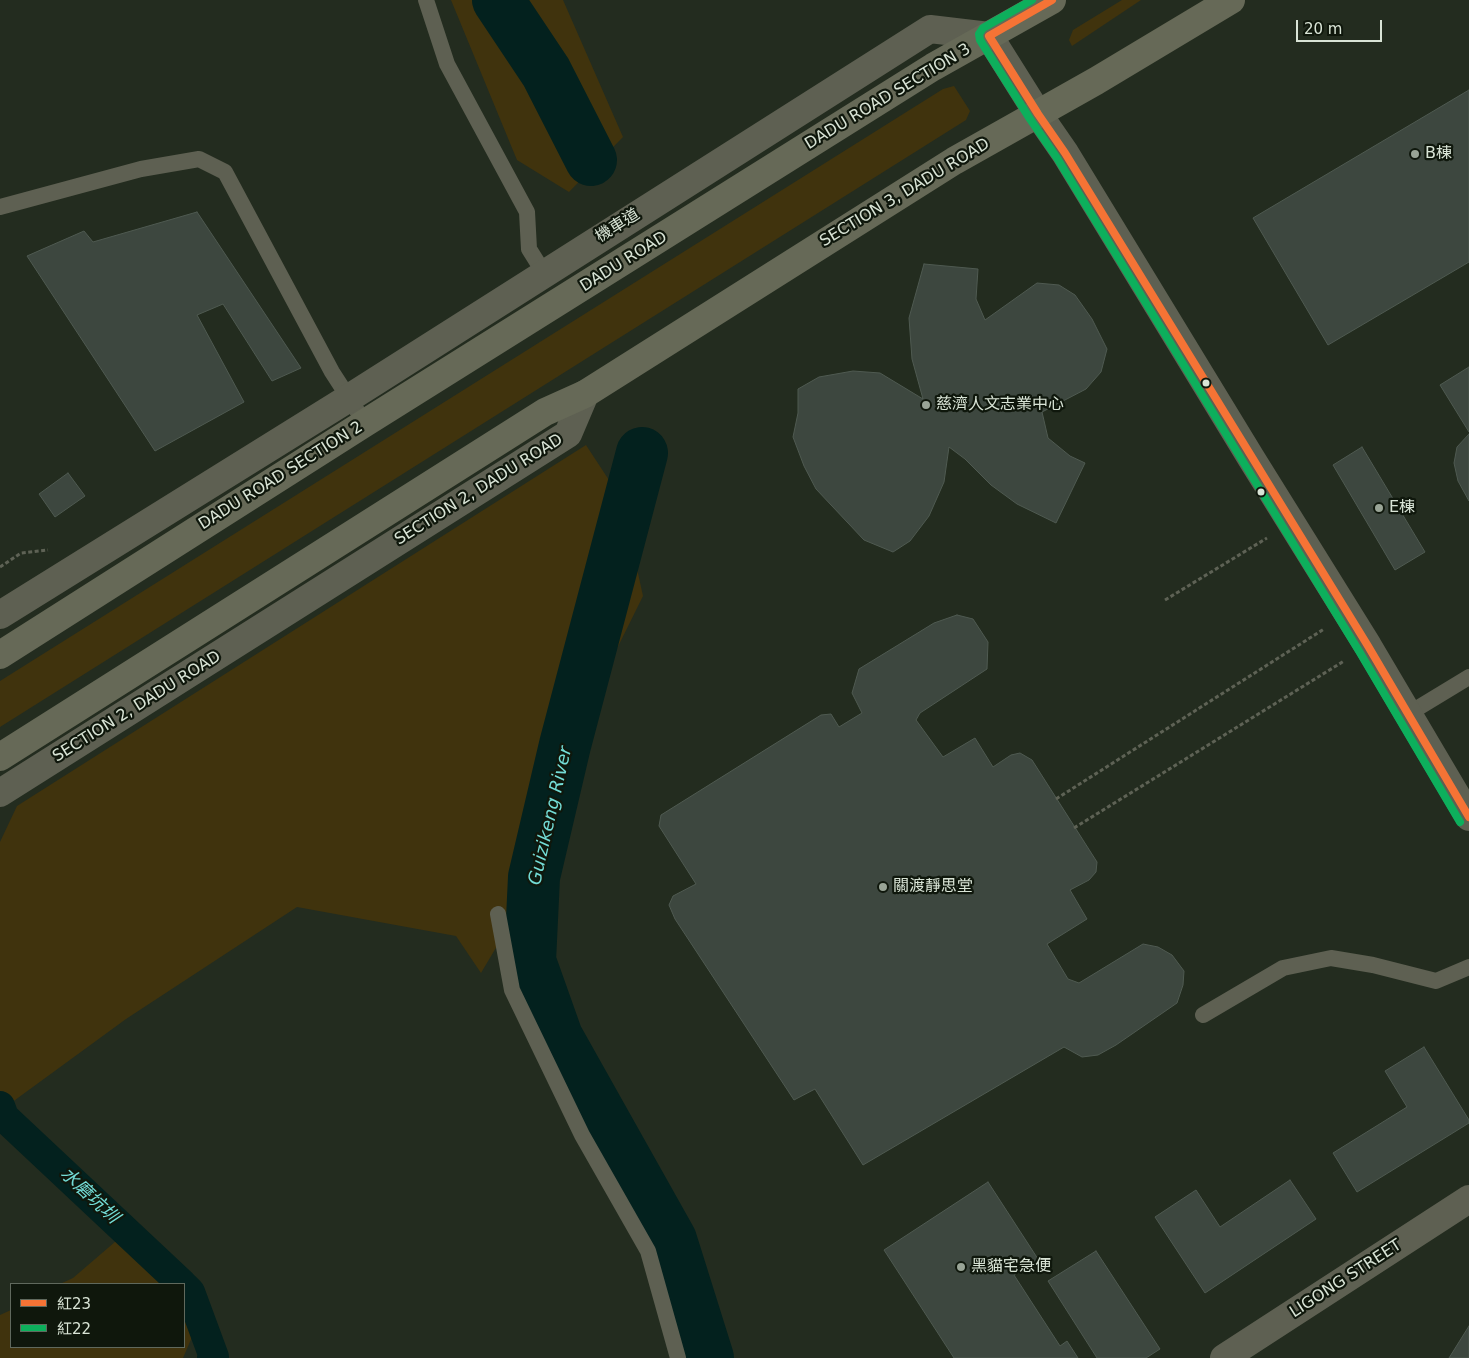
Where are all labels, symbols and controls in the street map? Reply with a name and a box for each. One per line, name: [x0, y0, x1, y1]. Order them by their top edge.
scale bar: [1299, 10, 1385, 42]
text: 20 m: [1304, 20, 1342, 38]
street label: DADU ROAD SECTION 3: [802, 40, 974, 154]
street label: SECTION 3, DADU ROAD: [817, 135, 993, 251]
place label: B棟: [1425, 144, 1452, 164]
marker: B棟: [1409, 148, 1421, 160]
street label: 機車道: [593, 205, 643, 247]
street label: DADU ROAD: [577, 228, 671, 296]
unlabelled marker: [1201, 378, 1211, 388]
place label: 慈濟人文志業中心: [936, 395, 1064, 415]
marker: 慈濟人文志業中心: [920, 399, 932, 411]
street label: DADU ROAD SECTION 2: [196, 418, 366, 534]
street label: SECTION 2, DADU ROAD: [391, 430, 567, 550]
unlabelled marker: [1256, 487, 1266, 497]
place label: E棟: [1389, 498, 1415, 518]
marker: E棟: [1373, 502, 1385, 514]
street label: SECTION 2, DADU ROAD: [49, 647, 225, 767]
water label: Guizikeng River: [525, 745, 577, 887]
place label: 關渡靜思堂: [893, 877, 973, 897]
marker: 關渡靜思堂: [877, 881, 889, 893]
water label: 水磨坑圳: [55, 1164, 123, 1228]
street label: LIGONG STREET: [1287, 1236, 1405, 1322]
place label: 黑貓宅急便: [971, 1257, 1051, 1277]
marker: 黑貓宅急便: [955, 1261, 967, 1273]
legend: [10, 1283, 185, 1348]
text: 紅23: [57, 1295, 91, 1313]
text: 紅22: [57, 1320, 91, 1338]

